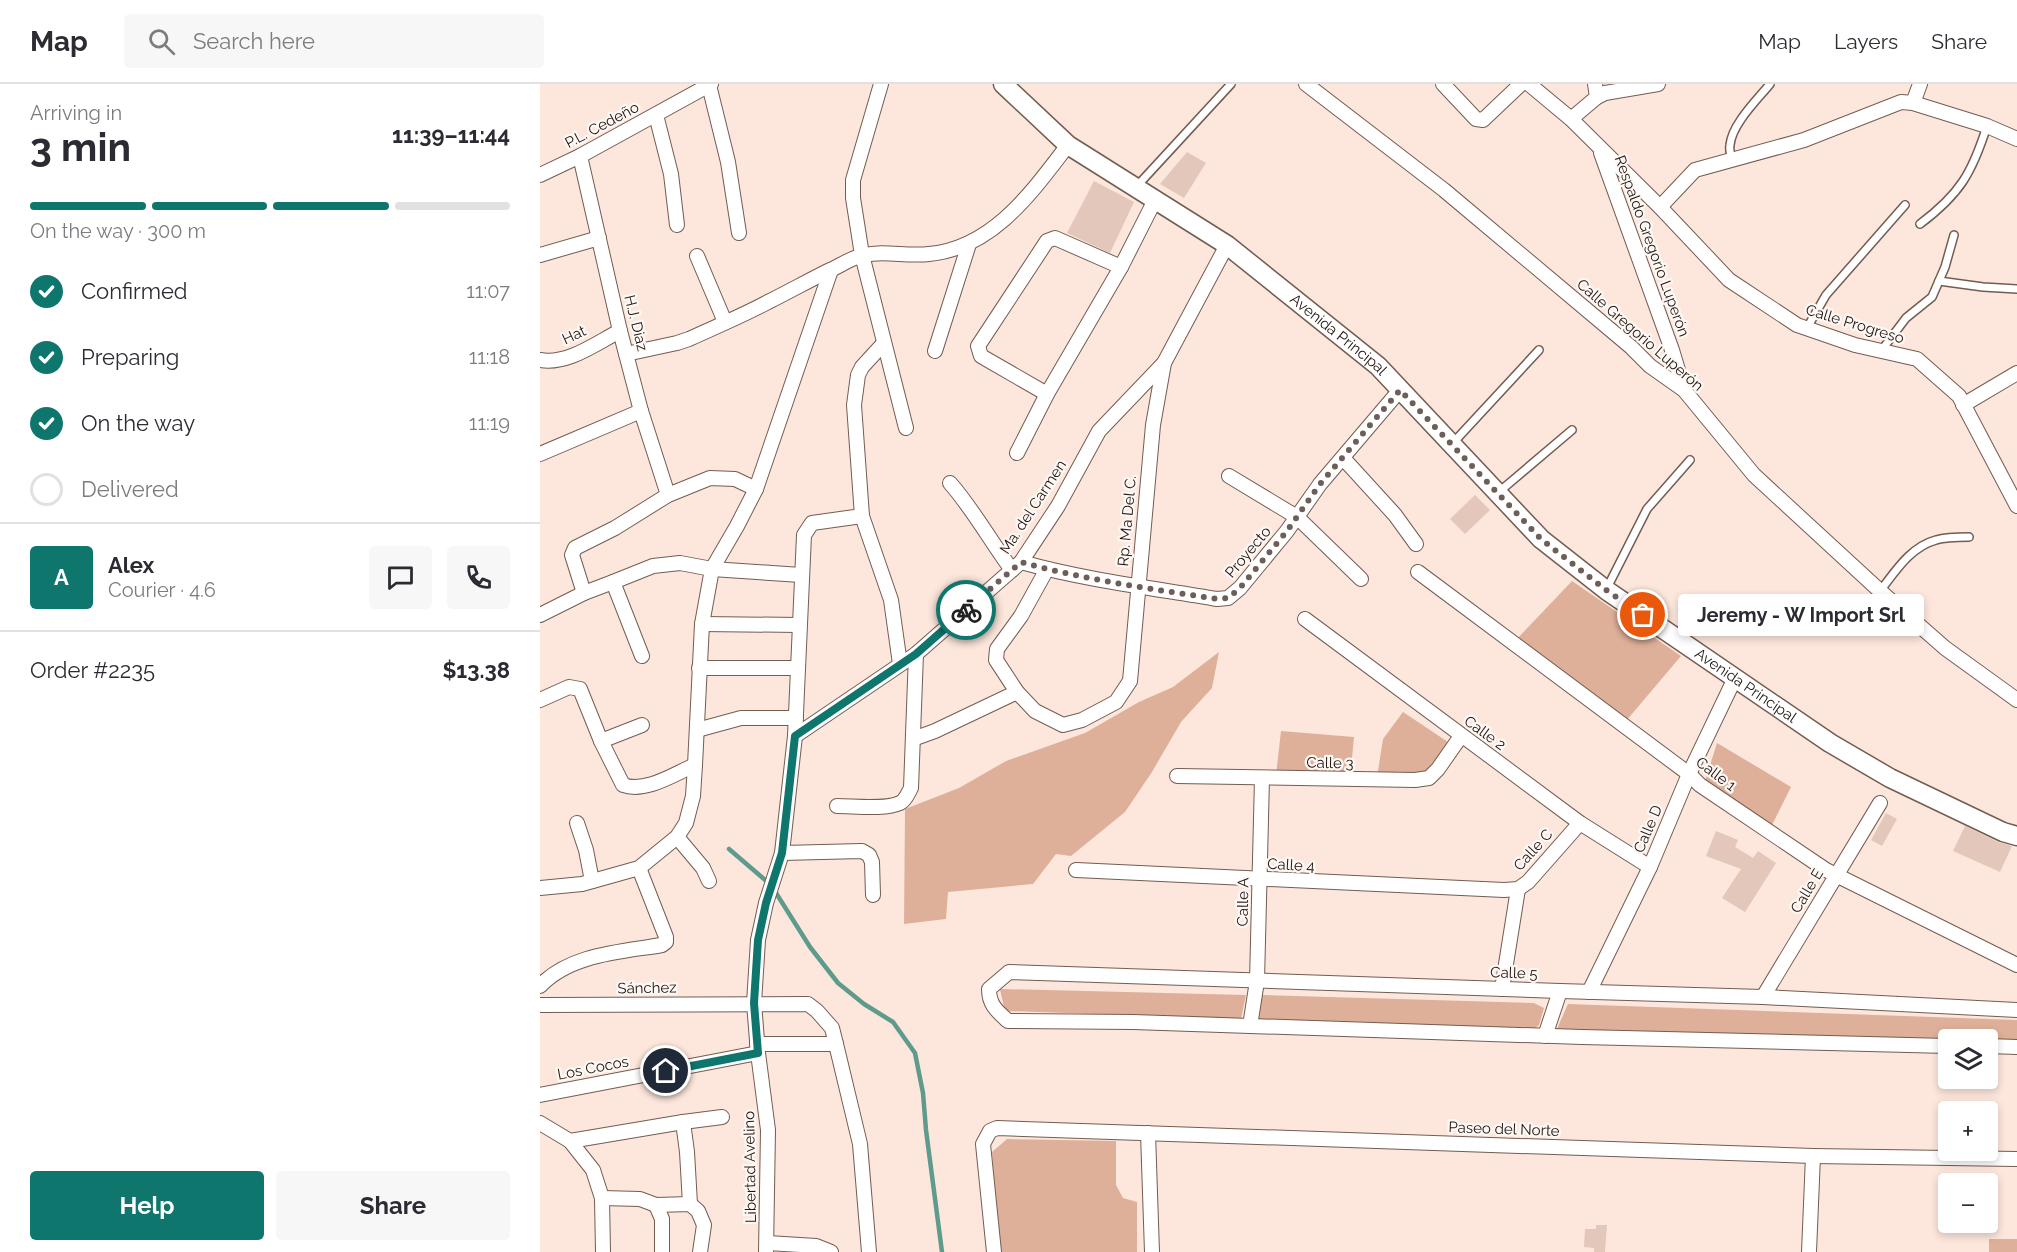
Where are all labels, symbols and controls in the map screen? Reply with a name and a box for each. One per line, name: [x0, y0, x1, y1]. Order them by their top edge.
search box: [124, 14, 544, 68]
text: Map: [30, 25, 88, 58]
icon: search: [145, 25, 178, 58]
text: Search here: [193, 28, 315, 54]
text: Map: [1758, 29, 1801, 54]
text: Layers: [1834, 29, 1898, 54]
text: Share: [1931, 29, 1987, 54]
street label: P.L. Cedeño: [562, 98, 642, 152]
text: Arriving in: [30, 101, 122, 125]
text: 11:39–11:44: [392, 122, 510, 148]
text: 3 min: [30, 124, 131, 170]
street label: Respaldo Gregorio Luperón: [1611, 153, 1693, 339]
text: On the way · 300 m: [30, 219, 206, 243]
icon: check: [30, 275, 63, 308]
street label: Calle Gregorio Luperón: [1573, 275, 1707, 395]
text: Confirmed: [81, 278, 188, 304]
text: 11:07: [466, 279, 510, 303]
street label: Avenida Principal: [1286, 290, 1391, 380]
street label: H.J. Diaz: [620, 293, 652, 353]
street label: Calle Progreso: [1804, 301, 1906, 348]
street label: Hat: [559, 322, 589, 348]
icon: check: [30, 341, 63, 374]
text: Preparing: [81, 344, 179, 370]
text: 11:18: [469, 345, 510, 369]
icon: check: [30, 407, 63, 440]
text: On the way: [81, 410, 195, 436]
text: 11:19: [469, 411, 510, 435]
street label: Ma. del Carmen: [996, 457, 1070, 557]
street label: Rp. Ma Del C.: [1114, 475, 1140, 567]
text: Delivered: [81, 476, 179, 502]
street label: Proyecto: [1221, 523, 1275, 581]
button: chat: [369, 546, 432, 609]
button: phone: [447, 546, 510, 609]
text: Alex: [108, 552, 154, 578]
text: A: [54, 564, 69, 590]
text: Courier · 4.6: [108, 578, 216, 602]
courier: [936, 580, 996, 640]
pin: [1617, 589, 1668, 640]
icon: bike: [950, 594, 983, 627]
callout: Jeremy - W Import Srl: [1679, 594, 1925, 636]
icon: bag: [1626, 598, 1659, 631]
text: Jeremy - W Import Srl: [1697, 603, 1905, 627]
street label: Avenida Principal: [1691, 644, 1801, 727]
text: Order #2235: [30, 657, 155, 683]
text: $13.38: [442, 657, 510, 683]
street label: Calle 2: [1461, 712, 1509, 754]
street label: Calle 1: [1692, 753, 1740, 795]
street label: Calle 3: [1306, 754, 1354, 772]
street label: Calle D: [1630, 802, 1666, 856]
street label: Calle C: [1510, 826, 1556, 874]
street label: Calle 4: [1267, 855, 1315, 875]
street label: Calle E: [1787, 866, 1827, 916]
street label: Calle A: [1234, 877, 1252, 927]
street label: Calle 5: [1490, 963, 1538, 983]
street label: Sánchez: [617, 978, 677, 998]
map controls: [1938, 1029, 1998, 1233]
button: layers: [1938, 1029, 1998, 1089]
pin: [640, 1045, 691, 1096]
street label: Los Cocos: [556, 1052, 630, 1084]
icon: home: [649, 1054, 682, 1087]
button: +: [1938, 1101, 1998, 1161]
street label: Libertad Avelino: [740, 1111, 760, 1223]
street label: Paseo del Norte: [1448, 1118, 1560, 1140]
button: Help: [30, 1171, 264, 1240]
button: Share: [276, 1171, 510, 1240]
button: −: [1938, 1173, 1998, 1233]

